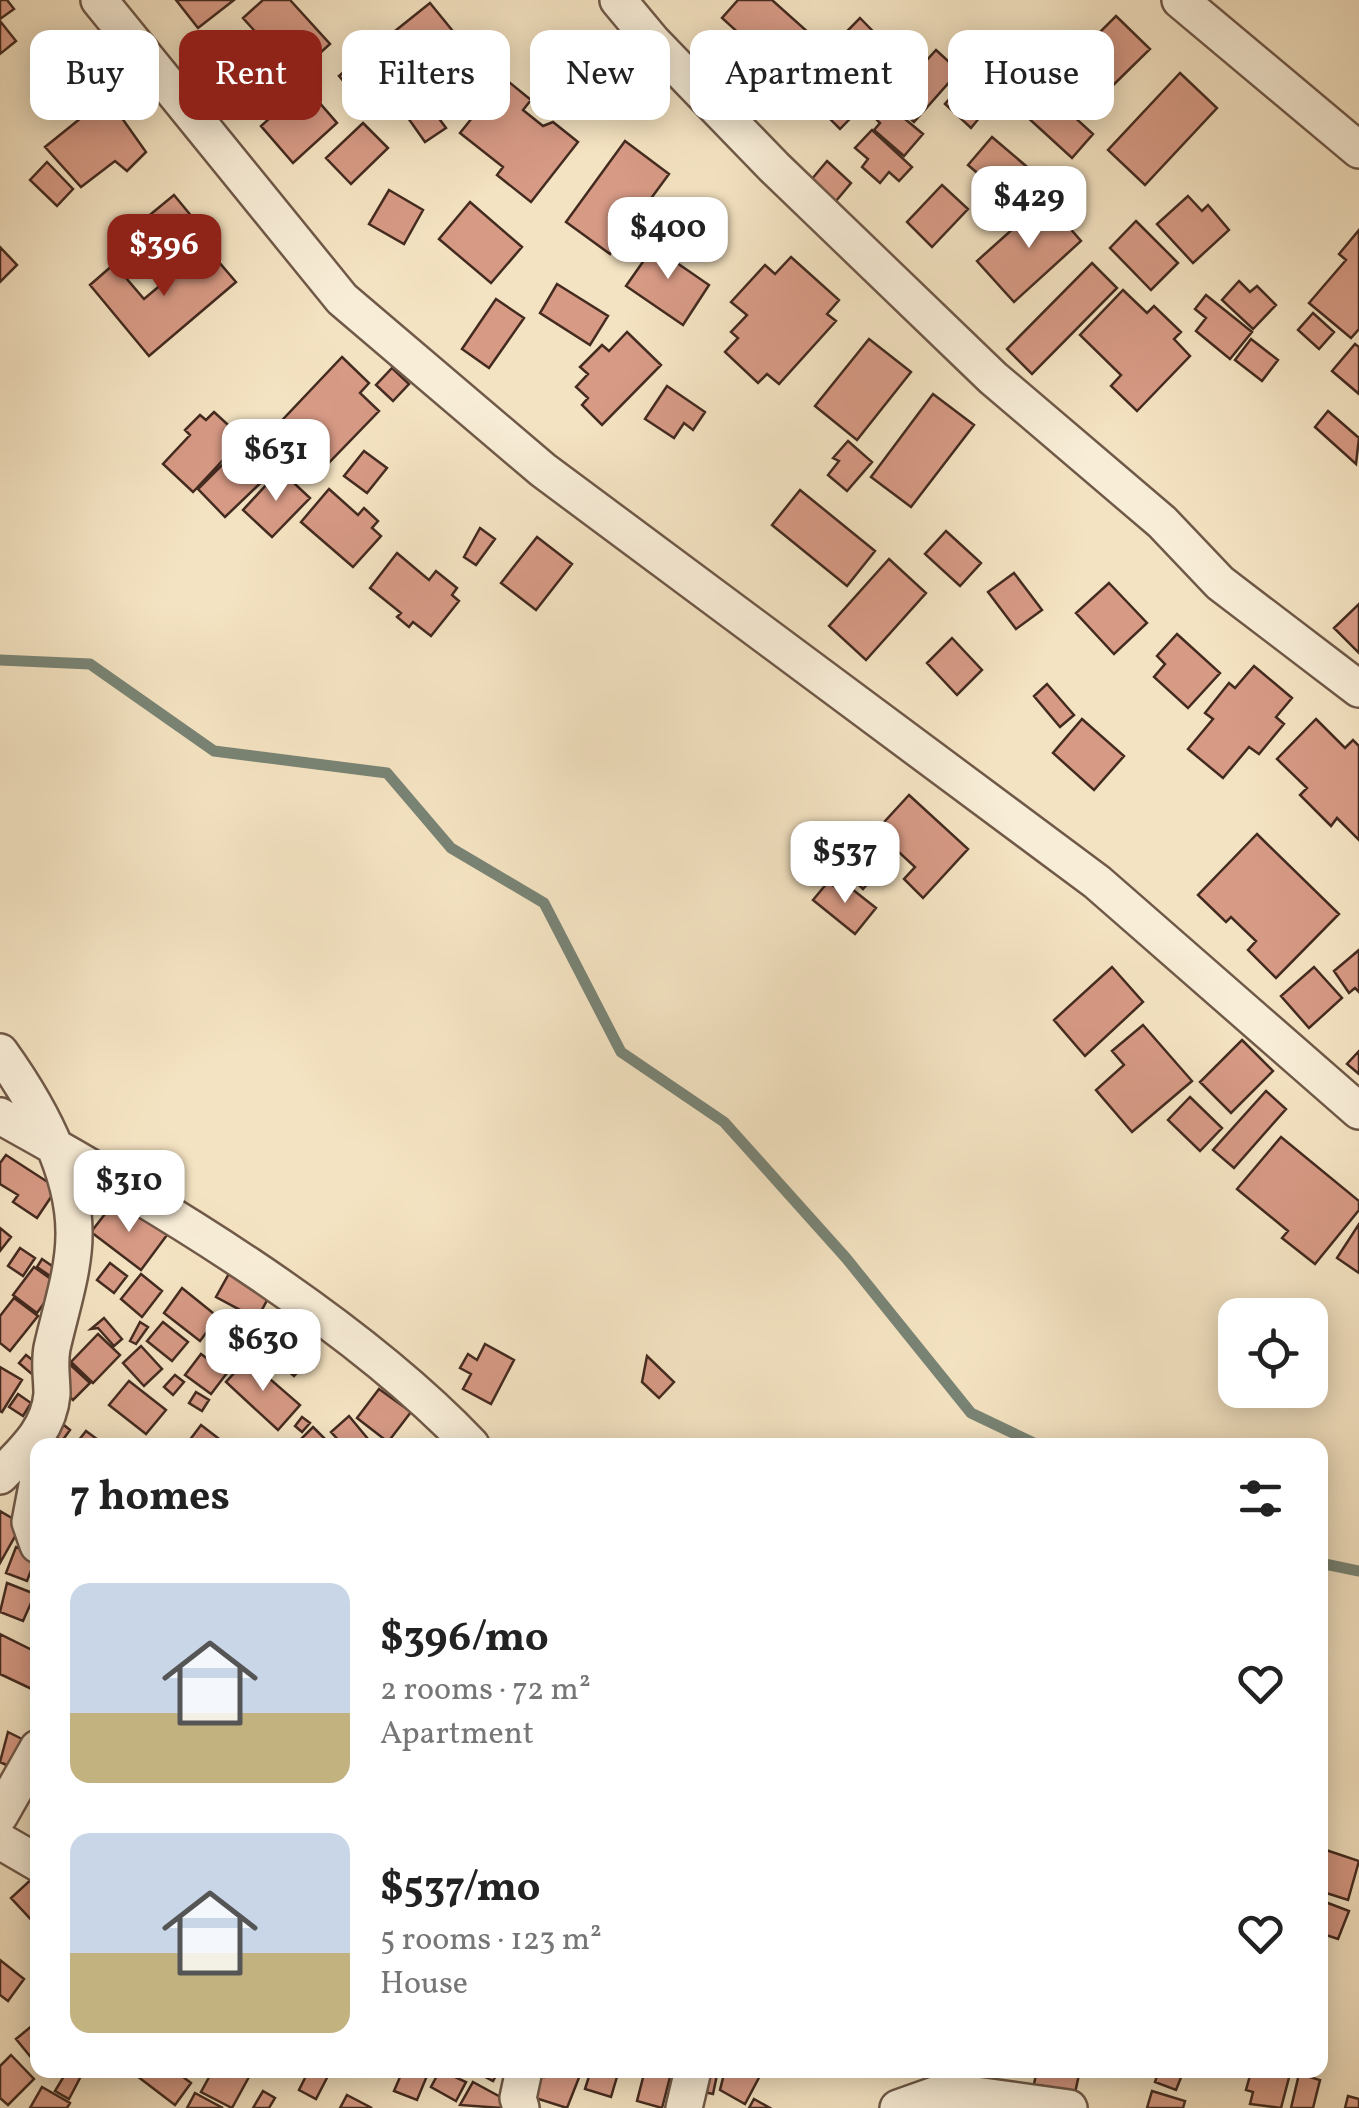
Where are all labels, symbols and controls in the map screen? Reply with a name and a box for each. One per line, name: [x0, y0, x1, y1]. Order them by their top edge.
chip: Buy: [30, 30, 159, 120]
chip: Rent: [179, 30, 322, 120]
chip: Filters: [342, 30, 510, 120]
chip: New: [530, 30, 670, 120]
chip: Apartment: [690, 30, 928, 120]
chip: House: [948, 30, 1114, 120]
pin: $429: [970, 166, 1088, 251]
text: $429: [993, 176, 1065, 220]
pin: $400: [609, 197, 727, 282]
text: $400: [630, 207, 706, 251]
pin: $396: [105, 214, 223, 299]
text: $396: [129, 224, 199, 268]
pin: $631: [217, 419, 335, 504]
text: $631: [244, 429, 308, 473]
pin: $537: [786, 821, 904, 906]
text: $537: [813, 831, 877, 875]
pin: $310: [70, 1150, 188, 1235]
text: $310: [96, 1160, 162, 1204]
map controls: [1218, 1298, 1328, 1408]
button: locate: [1218, 1298, 1328, 1408]
pin: $630: [204, 1309, 322, 1394]
text: $630: [228, 1319, 298, 1363]
text: 7 homes: [70, 1469, 230, 1528]
icon: filters: [1233, 1471, 1288, 1526]
text: $396/mo: [380, 1610, 549, 1669]
icon: home: [150, 1623, 270, 1743]
icon: heart: [1233, 1656, 1288, 1711]
text: 2 rooms · 72 m²: [380, 1669, 591, 1713]
text: Apartment: [380, 1713, 534, 1757]
text: $537/mo: [380, 1860, 541, 1919]
icon: home: [150, 1873, 270, 1993]
icon: heart: [1233, 1906, 1288, 1961]
text: 5 rooms · 123 m²: [380, 1919, 602, 1963]
text: House: [380, 1963, 468, 2007]

